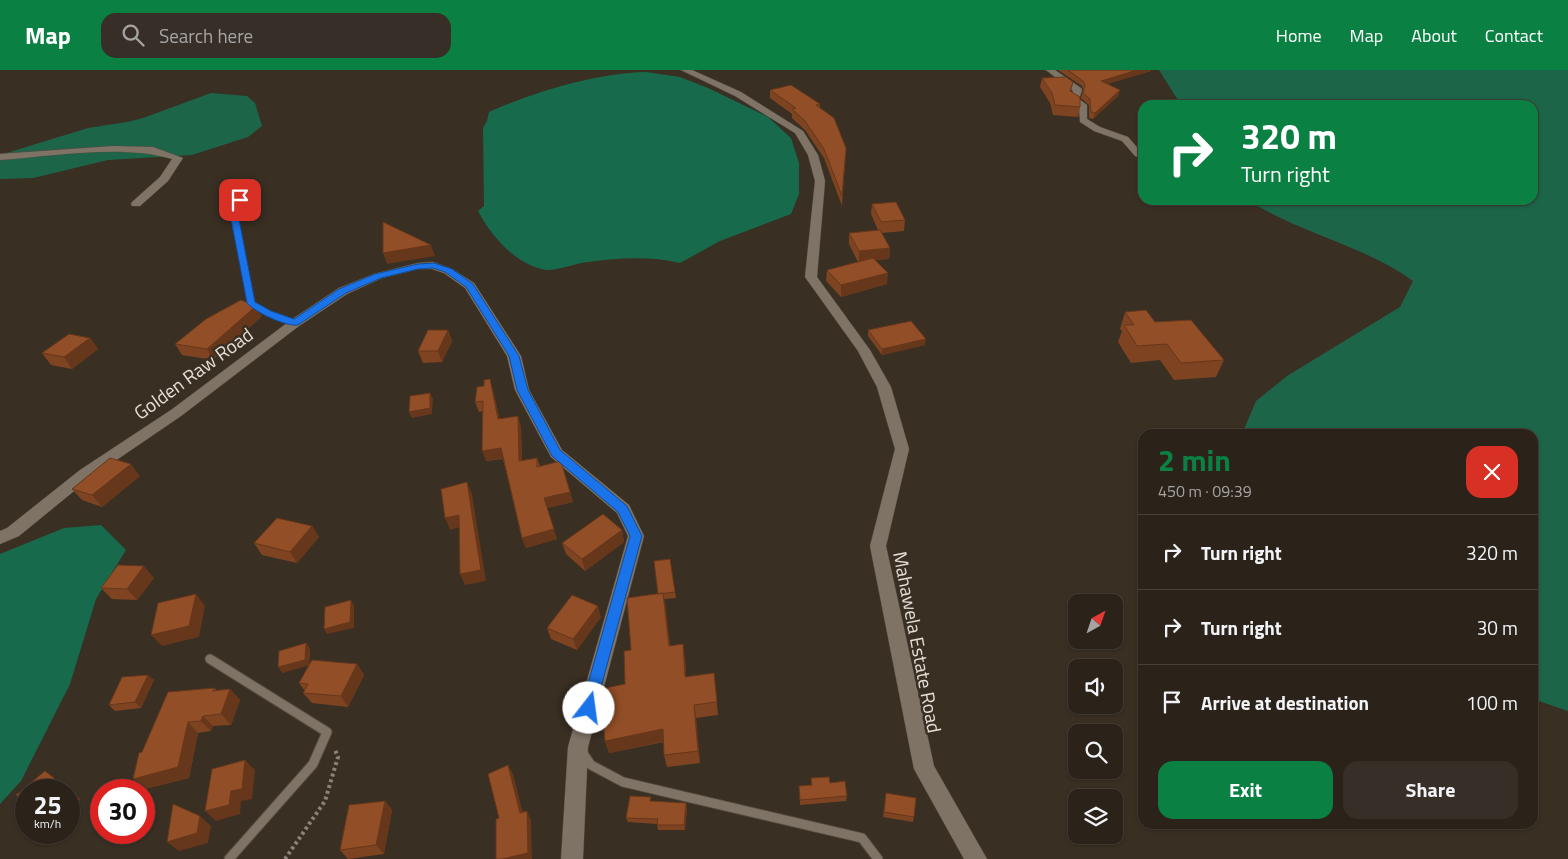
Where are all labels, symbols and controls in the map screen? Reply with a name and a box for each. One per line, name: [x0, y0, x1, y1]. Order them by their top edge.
search box: [101, 13, 451, 58]
text: Map: [25, 17, 71, 53]
icon: search: [119, 21, 147, 49]
text: Search here: [159, 21, 253, 50]
text: Home: [1276, 22, 1322, 49]
text: Map: [1350, 22, 1383, 49]
text: About: [1411, 22, 1457, 49]
text: Contact: [1485, 22, 1543, 49]
text: 320 m: [1241, 109, 1337, 163]
icon: right: [1158, 120, 1223, 185]
text: Turn right: [1241, 157, 1330, 191]
pin: [219, 179, 261, 221]
icon: arrive: [226, 186, 254, 214]
street label: Golden Raw Road: [127, 320, 259, 426]
text: 2 min: [1158, 437, 1231, 483]
button: close: [1466, 446, 1518, 498]
text: 450 m · 09:39: [1158, 479, 1252, 503]
icon: right: [1158, 538, 1186, 566]
text: Turn right: [1201, 538, 1282, 567]
text: 320 m: [1466, 538, 1518, 567]
street label: Mahawela Estate Road: [886, 549, 950, 735]
north arrow: [1068, 594, 1122, 649]
map controls: [1068, 594, 1123, 844]
icon: right: [1158, 613, 1186, 641]
text: Turn right: [1201, 613, 1282, 642]
text: 30 m: [1477, 613, 1518, 642]
button: sound: [1068, 659, 1123, 714]
position arrow: [562, 681, 614, 733]
icon: arrive: [1158, 688, 1186, 716]
text: Arrive at destination: [1201, 688, 1369, 717]
text: 100 m: [1466, 688, 1518, 717]
button: search: [1068, 724, 1123, 779]
button: Exit: [1158, 761, 1333, 819]
button: Share: [1343, 761, 1518, 819]
speed limit sign: 30: [90, 779, 155, 844]
text: 25: [33, 786, 62, 824]
button: layers: [1068, 789, 1123, 844]
text: km/h: [34, 814, 61, 833]

